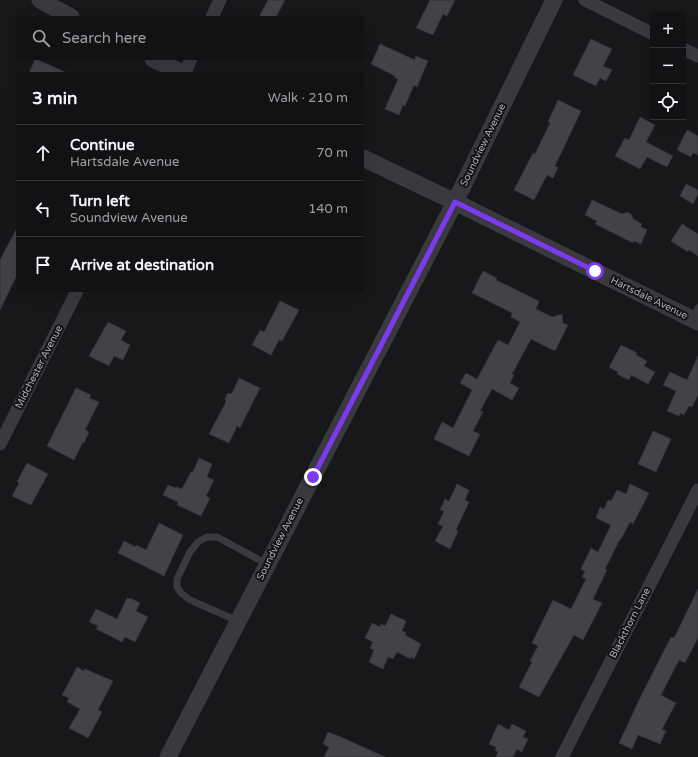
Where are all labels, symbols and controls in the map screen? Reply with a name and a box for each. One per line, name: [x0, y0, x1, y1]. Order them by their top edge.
map controls: [650, 12, 686, 120]
button: +: [650, 12, 686, 48]
search box: [16, 16, 364, 60]
icon: search: [30, 27, 52, 49]
text: Search here: [62, 29, 146, 47]
button: −: [650, 48, 686, 84]
button: locate: [650, 84, 686, 120]
text: 3 min: [32, 88, 77, 109]
text: Walk · 210 m: [268, 90, 348, 106]
street label: Soundview Avenue: [458, 101, 508, 188]
text: Continue: [70, 136, 134, 154]
icon: ahead: [32, 142, 54, 164]
text: 70 m: [316, 145, 348, 161]
text: Hartsdale Avenue: [70, 154, 179, 170]
text: Turn left: [70, 192, 130, 210]
icon: left: [32, 198, 54, 220]
text: 140 m: [308, 201, 348, 217]
text: Soundview Avenue: [70, 210, 188, 226]
icon: arrive: [32, 254, 54, 276]
text: Arrive at destination: [70, 256, 214, 274]
route start: [586, 262, 604, 280]
street label: Hartsdale Avenue: [609, 274, 690, 322]
street label: Midchester Avenue: [13, 323, 65, 411]
route end: [304, 468, 322, 486]
street label: Soundview Avenue: [254, 496, 306, 582]
street label: Blackthorn Lane: [607, 585, 653, 660]

